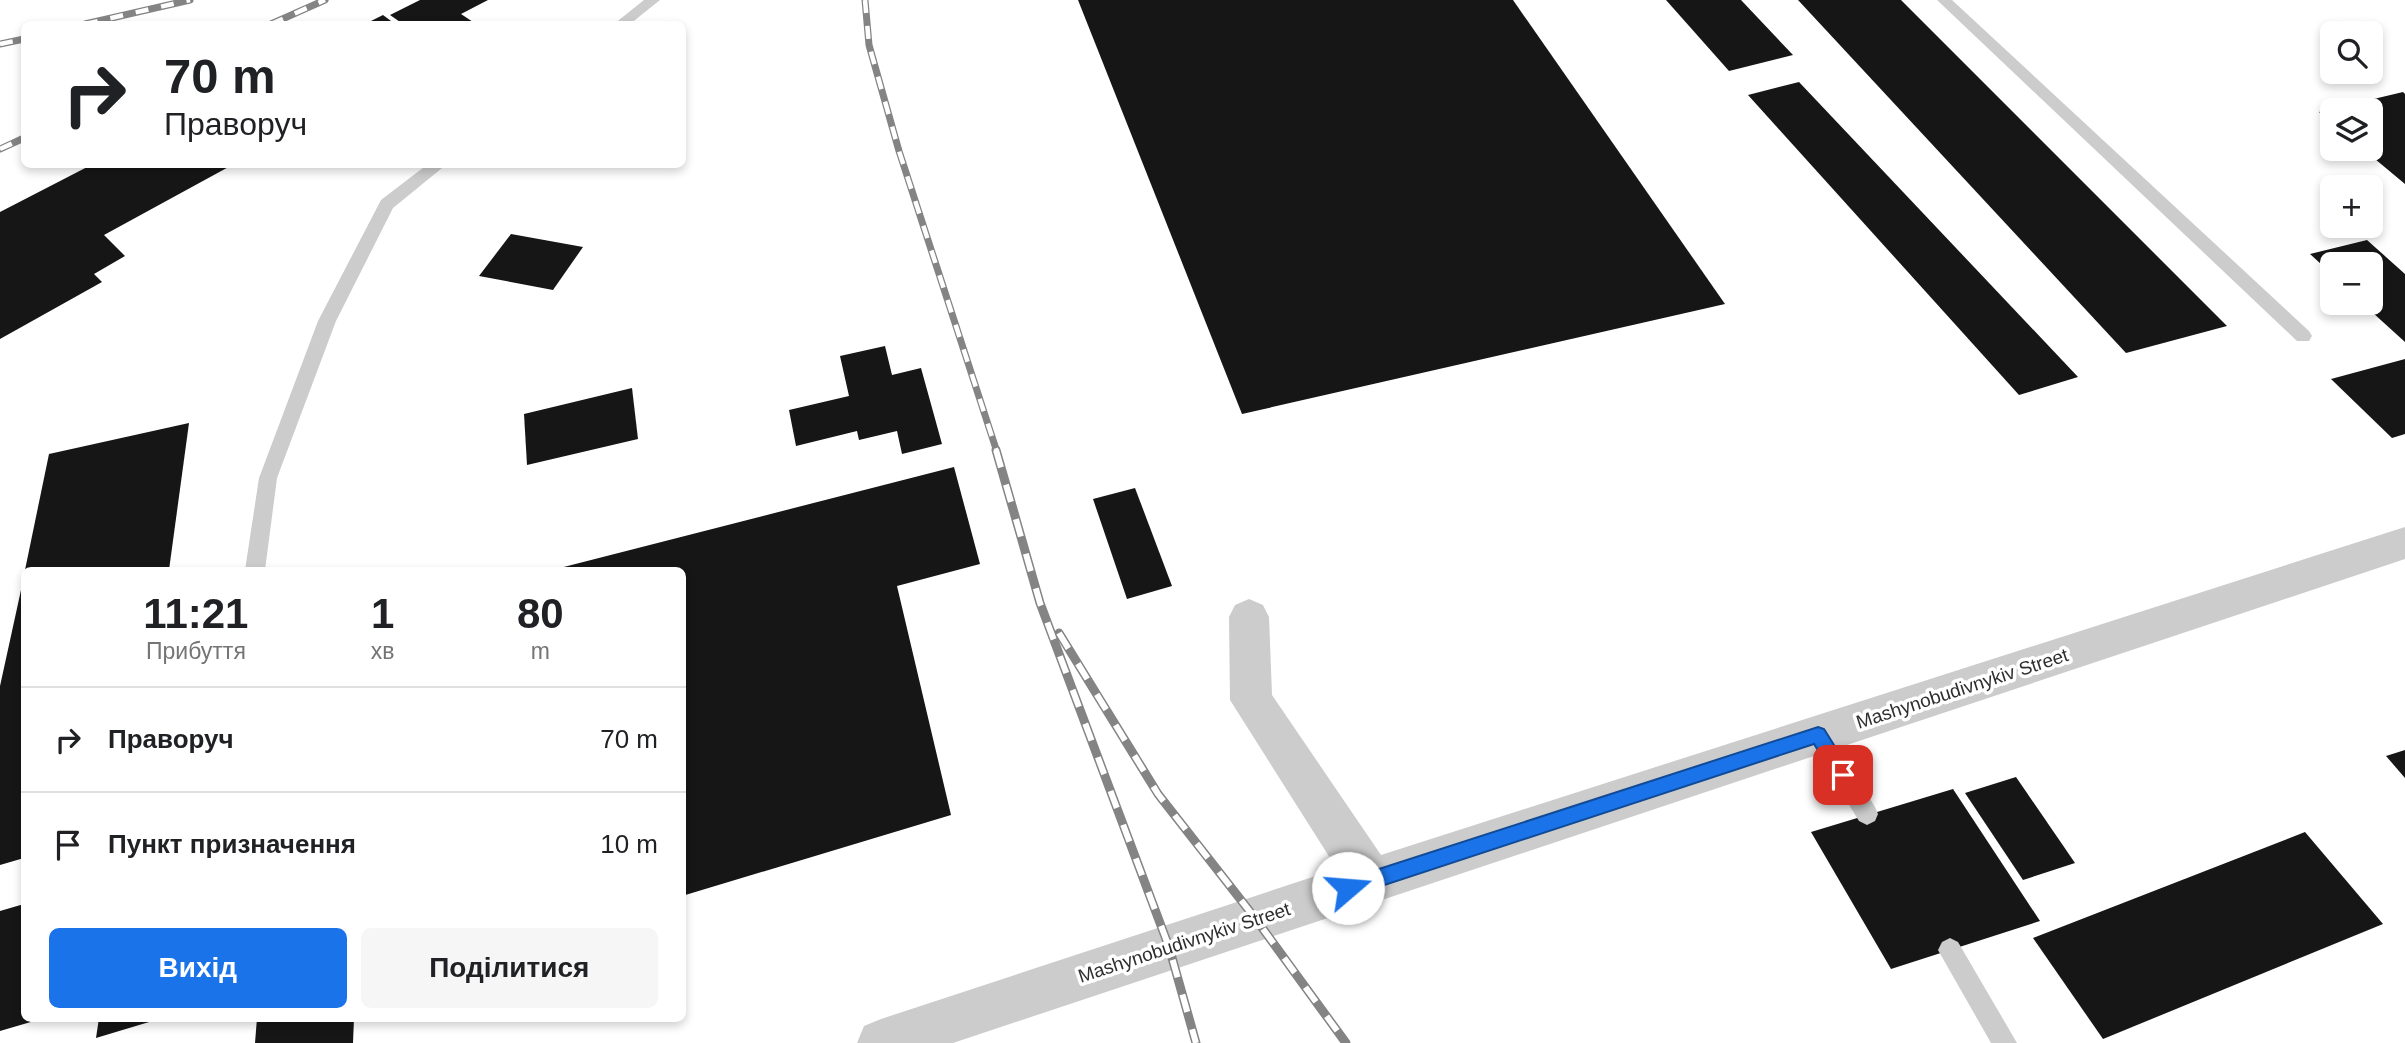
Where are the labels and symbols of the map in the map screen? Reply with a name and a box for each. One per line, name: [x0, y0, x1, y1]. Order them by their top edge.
street label: Mashynobudivnykiv Street: [1853, 644, 2072, 733]
pin: [1813, 745, 1873, 805]
position arrow: [1311, 851, 1385, 925]
street label: Mashynobudivnykiv Street: [1075, 898, 1294, 987]

